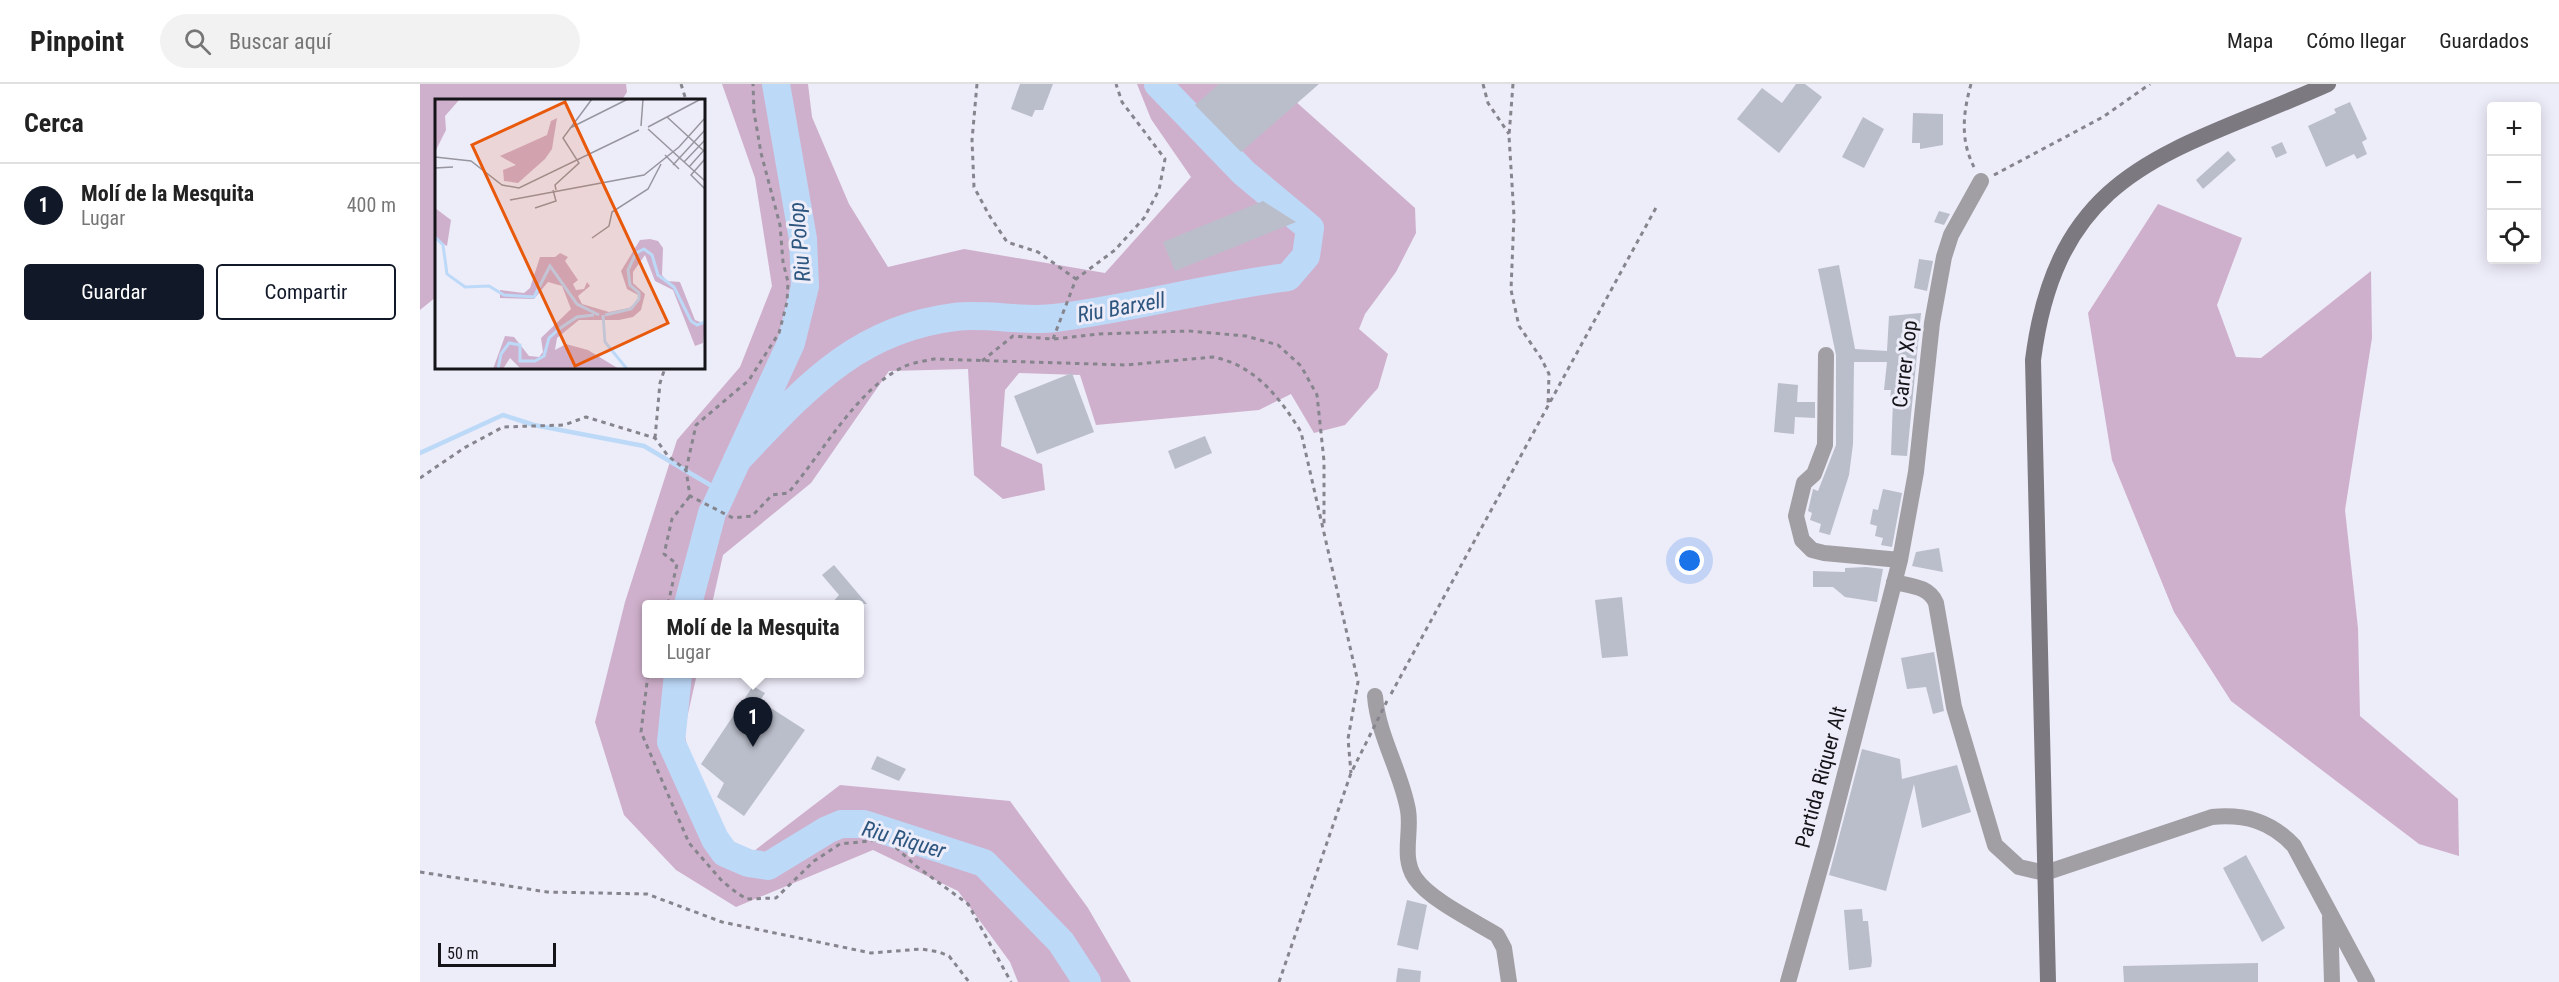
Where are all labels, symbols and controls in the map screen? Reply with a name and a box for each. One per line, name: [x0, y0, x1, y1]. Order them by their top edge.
search box: [160, 14, 580, 68]
text: Pinpoint: [30, 25, 124, 58]
icon: search: [181, 25, 214, 58]
text: Buscar aquí: [229, 29, 331, 54]
text: Mapa: [2227, 29, 2273, 53]
text: Cómo llegar: [2306, 29, 2406, 53]
text: Guardados: [2439, 29, 2529, 53]
inset map: [435, 99, 705, 369]
map controls: [2487, 102, 2541, 264]
button: +: [2487, 102, 2541, 156]
text: Cerca: [24, 108, 84, 138]
button: −: [2487, 156, 2541, 210]
text: Molí de la Mesquita: [81, 181, 254, 206]
text: 1: [38, 193, 49, 217]
text: 400 m: [347, 193, 396, 217]
water label: Riu Polop: [784, 201, 815, 283]
text: Lugar: [81, 206, 125, 230]
button: locate: [2487, 210, 2541, 264]
button: Guardar: [24, 264, 204, 320]
button: Compartir: [216, 264, 396, 320]
water label: Riu Barxell: [1075, 287, 1168, 328]
street label: Carrer Xop: [1888, 319, 1922, 409]
your location: [1675, 546, 1704, 575]
popup: [642, 600, 864, 678]
text: Molí de la Mesquita: [666, 615, 840, 640]
text: Lugar: [666, 640, 711, 664]
pin: 1: [734, 698, 772, 747]
street label: Partida Riquer Alt: [1791, 704, 1851, 850]
water label: Riu Riquer: [859, 816, 949, 863]
scale bar: [438, 940, 556, 968]
text: 50 m: [447, 944, 479, 963]

